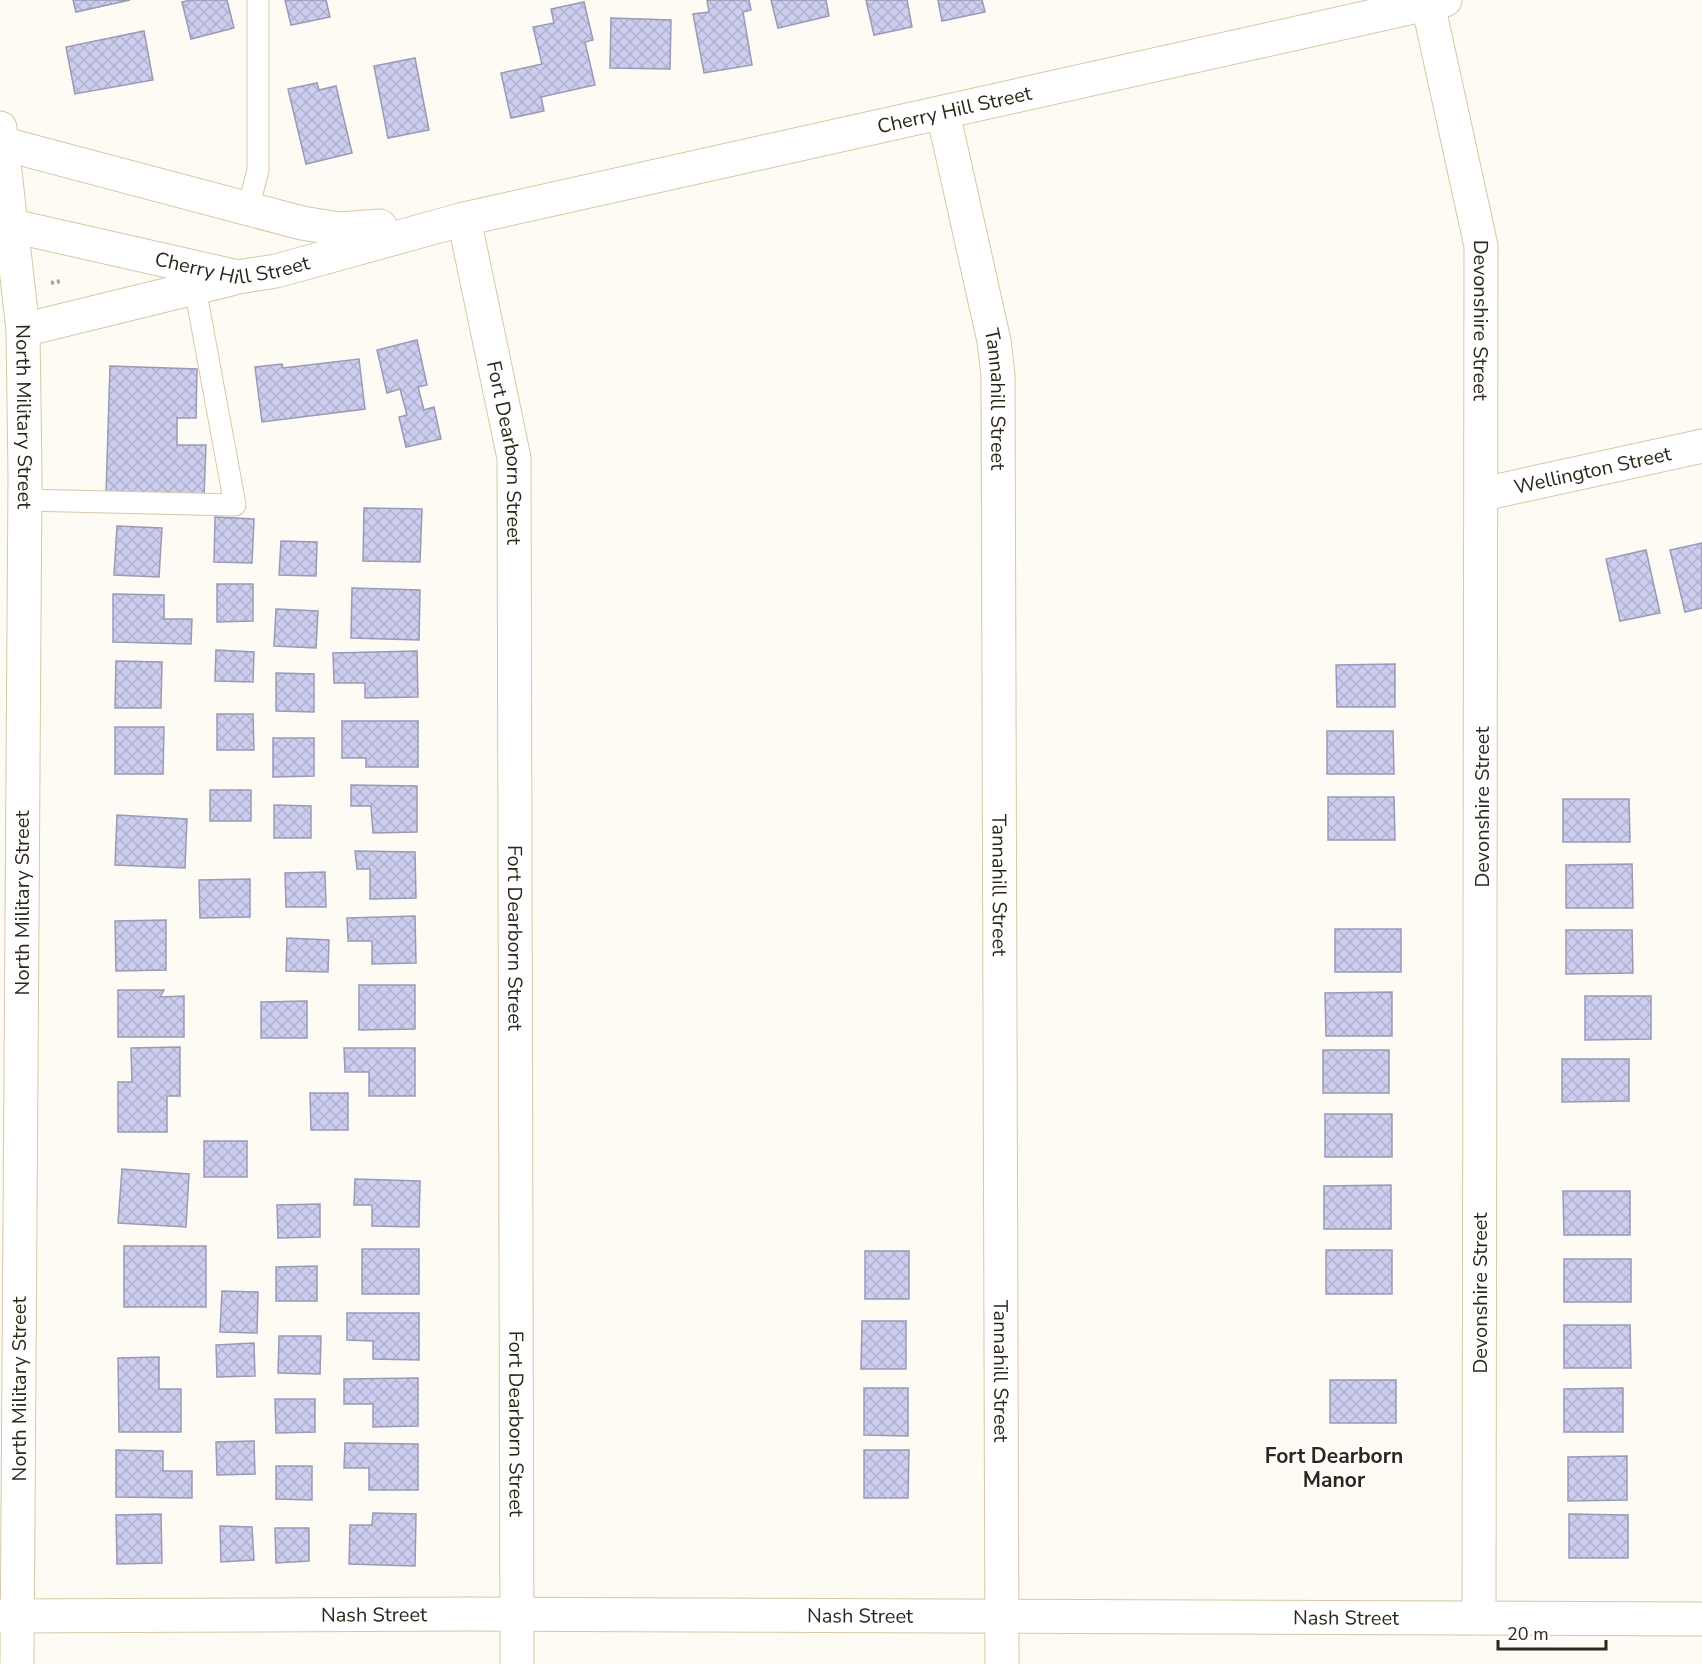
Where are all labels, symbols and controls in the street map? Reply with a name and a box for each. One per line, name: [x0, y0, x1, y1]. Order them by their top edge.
street label: Cherry Hill Street: [875, 79, 1035, 140]
street label: Devonshire Street: [1467, 240, 1495, 402]
street label: Cherry Hill Street: [152, 245, 313, 290]
street label: North Military Street: [9, 324, 39, 510]
street label: Tannahill Street: [978, 326, 1012, 471]
street label: Fort Dearborn Street: [480, 358, 528, 546]
street label: Wellington Street: [1511, 439, 1675, 500]
street label: Devonshire Street: [1469, 726, 1496, 887]
street label: North Military Street: [9, 810, 36, 995]
street label: Tannahill Street: [986, 814, 1013, 957]
street label: Fort Dearborn Street: [501, 845, 529, 1032]
street label: Devonshire Street: [1467, 1212, 1494, 1373]
street label: North Military Street: [6, 1296, 33, 1481]
street label: Tannahill Street: [987, 1300, 1015, 1443]
street label: Fort Dearborn Street: [503, 1331, 530, 1518]
district label: Fort Dearborn Manor: [1265, 1442, 1403, 1494]
street label: Nash Street: [321, 1601, 428, 1628]
street label: Nash Street: [807, 1602, 914, 1629]
street label: Nash Street: [1293, 1604, 1400, 1631]
scale bar: [1498, 1613, 1606, 1651]
text: 20 m: [1507, 1622, 1549, 1646]

